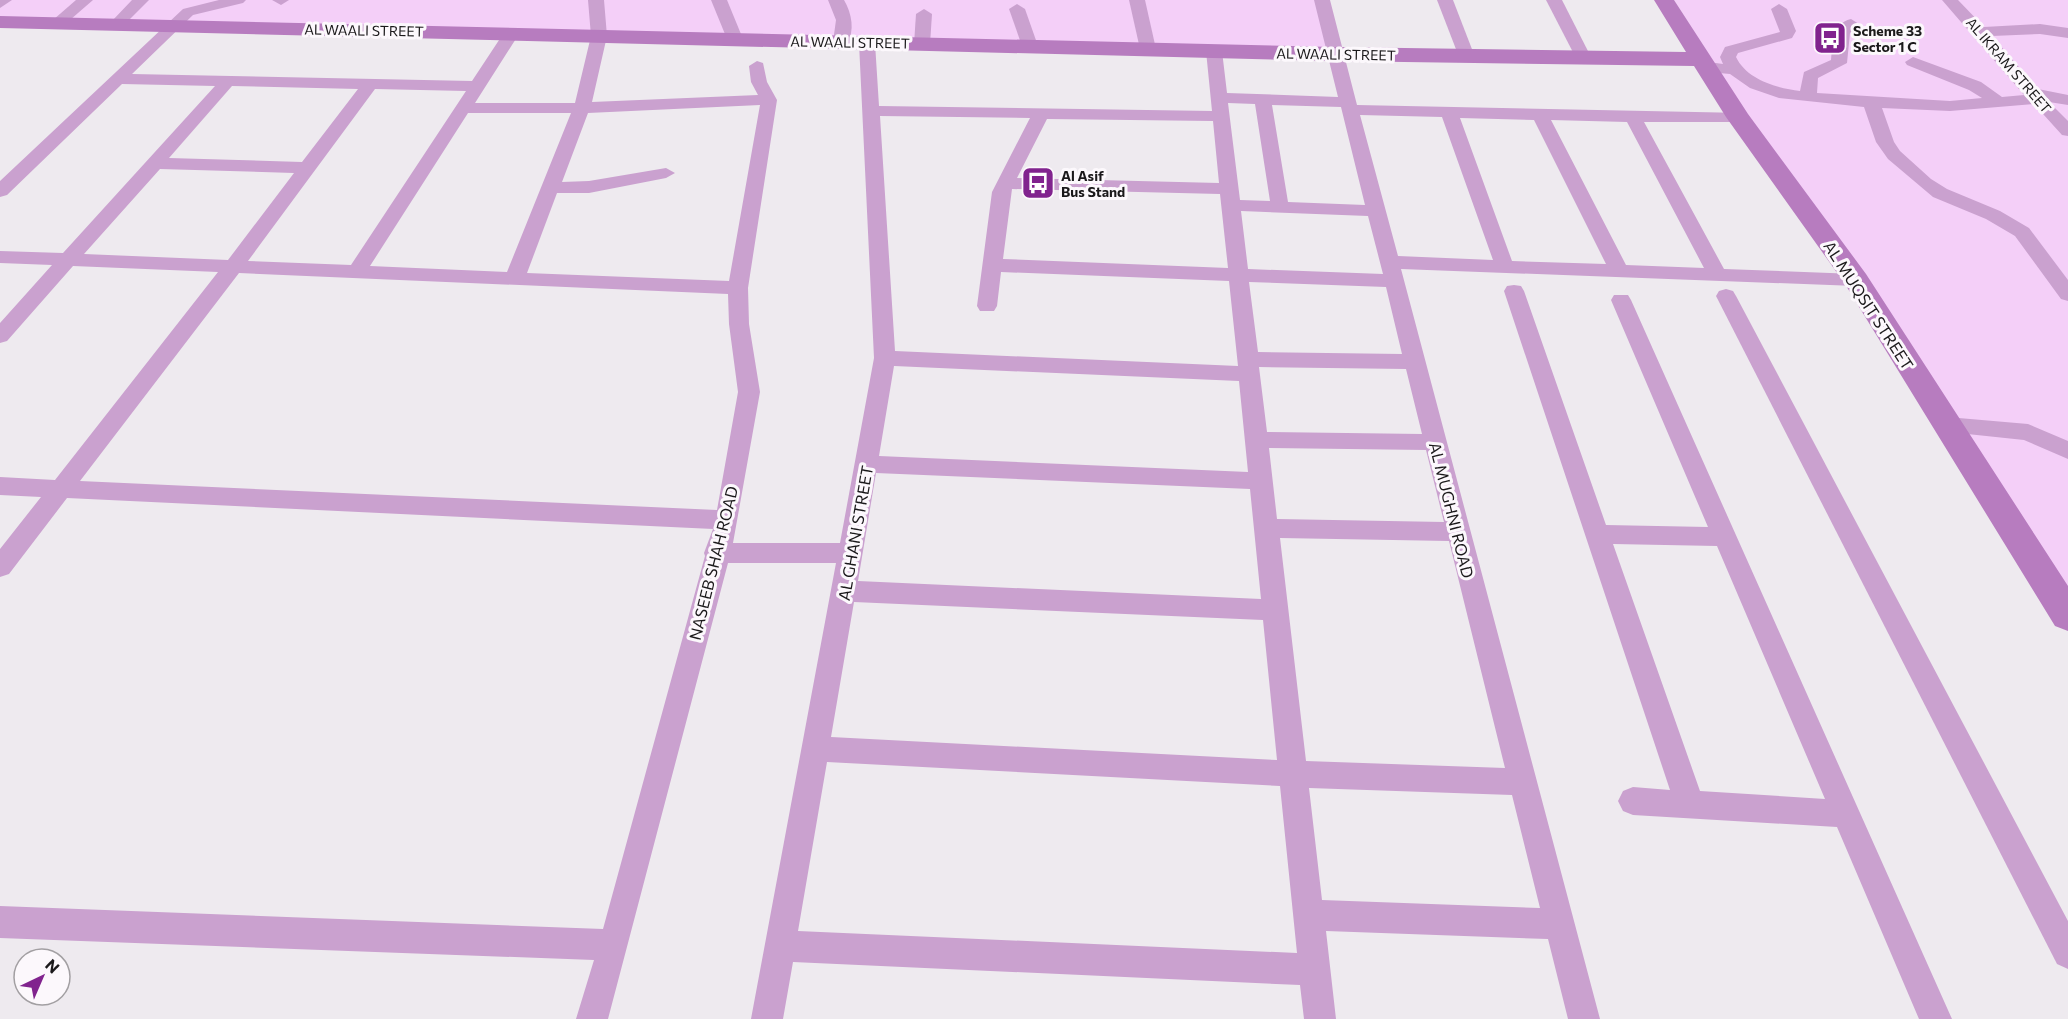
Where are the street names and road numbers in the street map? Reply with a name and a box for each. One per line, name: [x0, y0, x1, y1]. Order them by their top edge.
street label: AL IKRAM STREET: [1963, 14, 2055, 116]
street label: AL WAALI STREET: [304, 20, 424, 40]
street label: AL WAALI STREET: [790, 32, 910, 52]
street label: AL WAALI STREET: [1276, 44, 1396, 64]
street label: AL MUQSIT STREET: [1820, 237, 1918, 373]
street label: AL MUGHNI ROAD: [1426, 440, 1478, 580]
street label: AL GHANI STREET: [834, 464, 876, 602]
street label: NASEEB SHAH ROAD: [685, 484, 741, 642]

